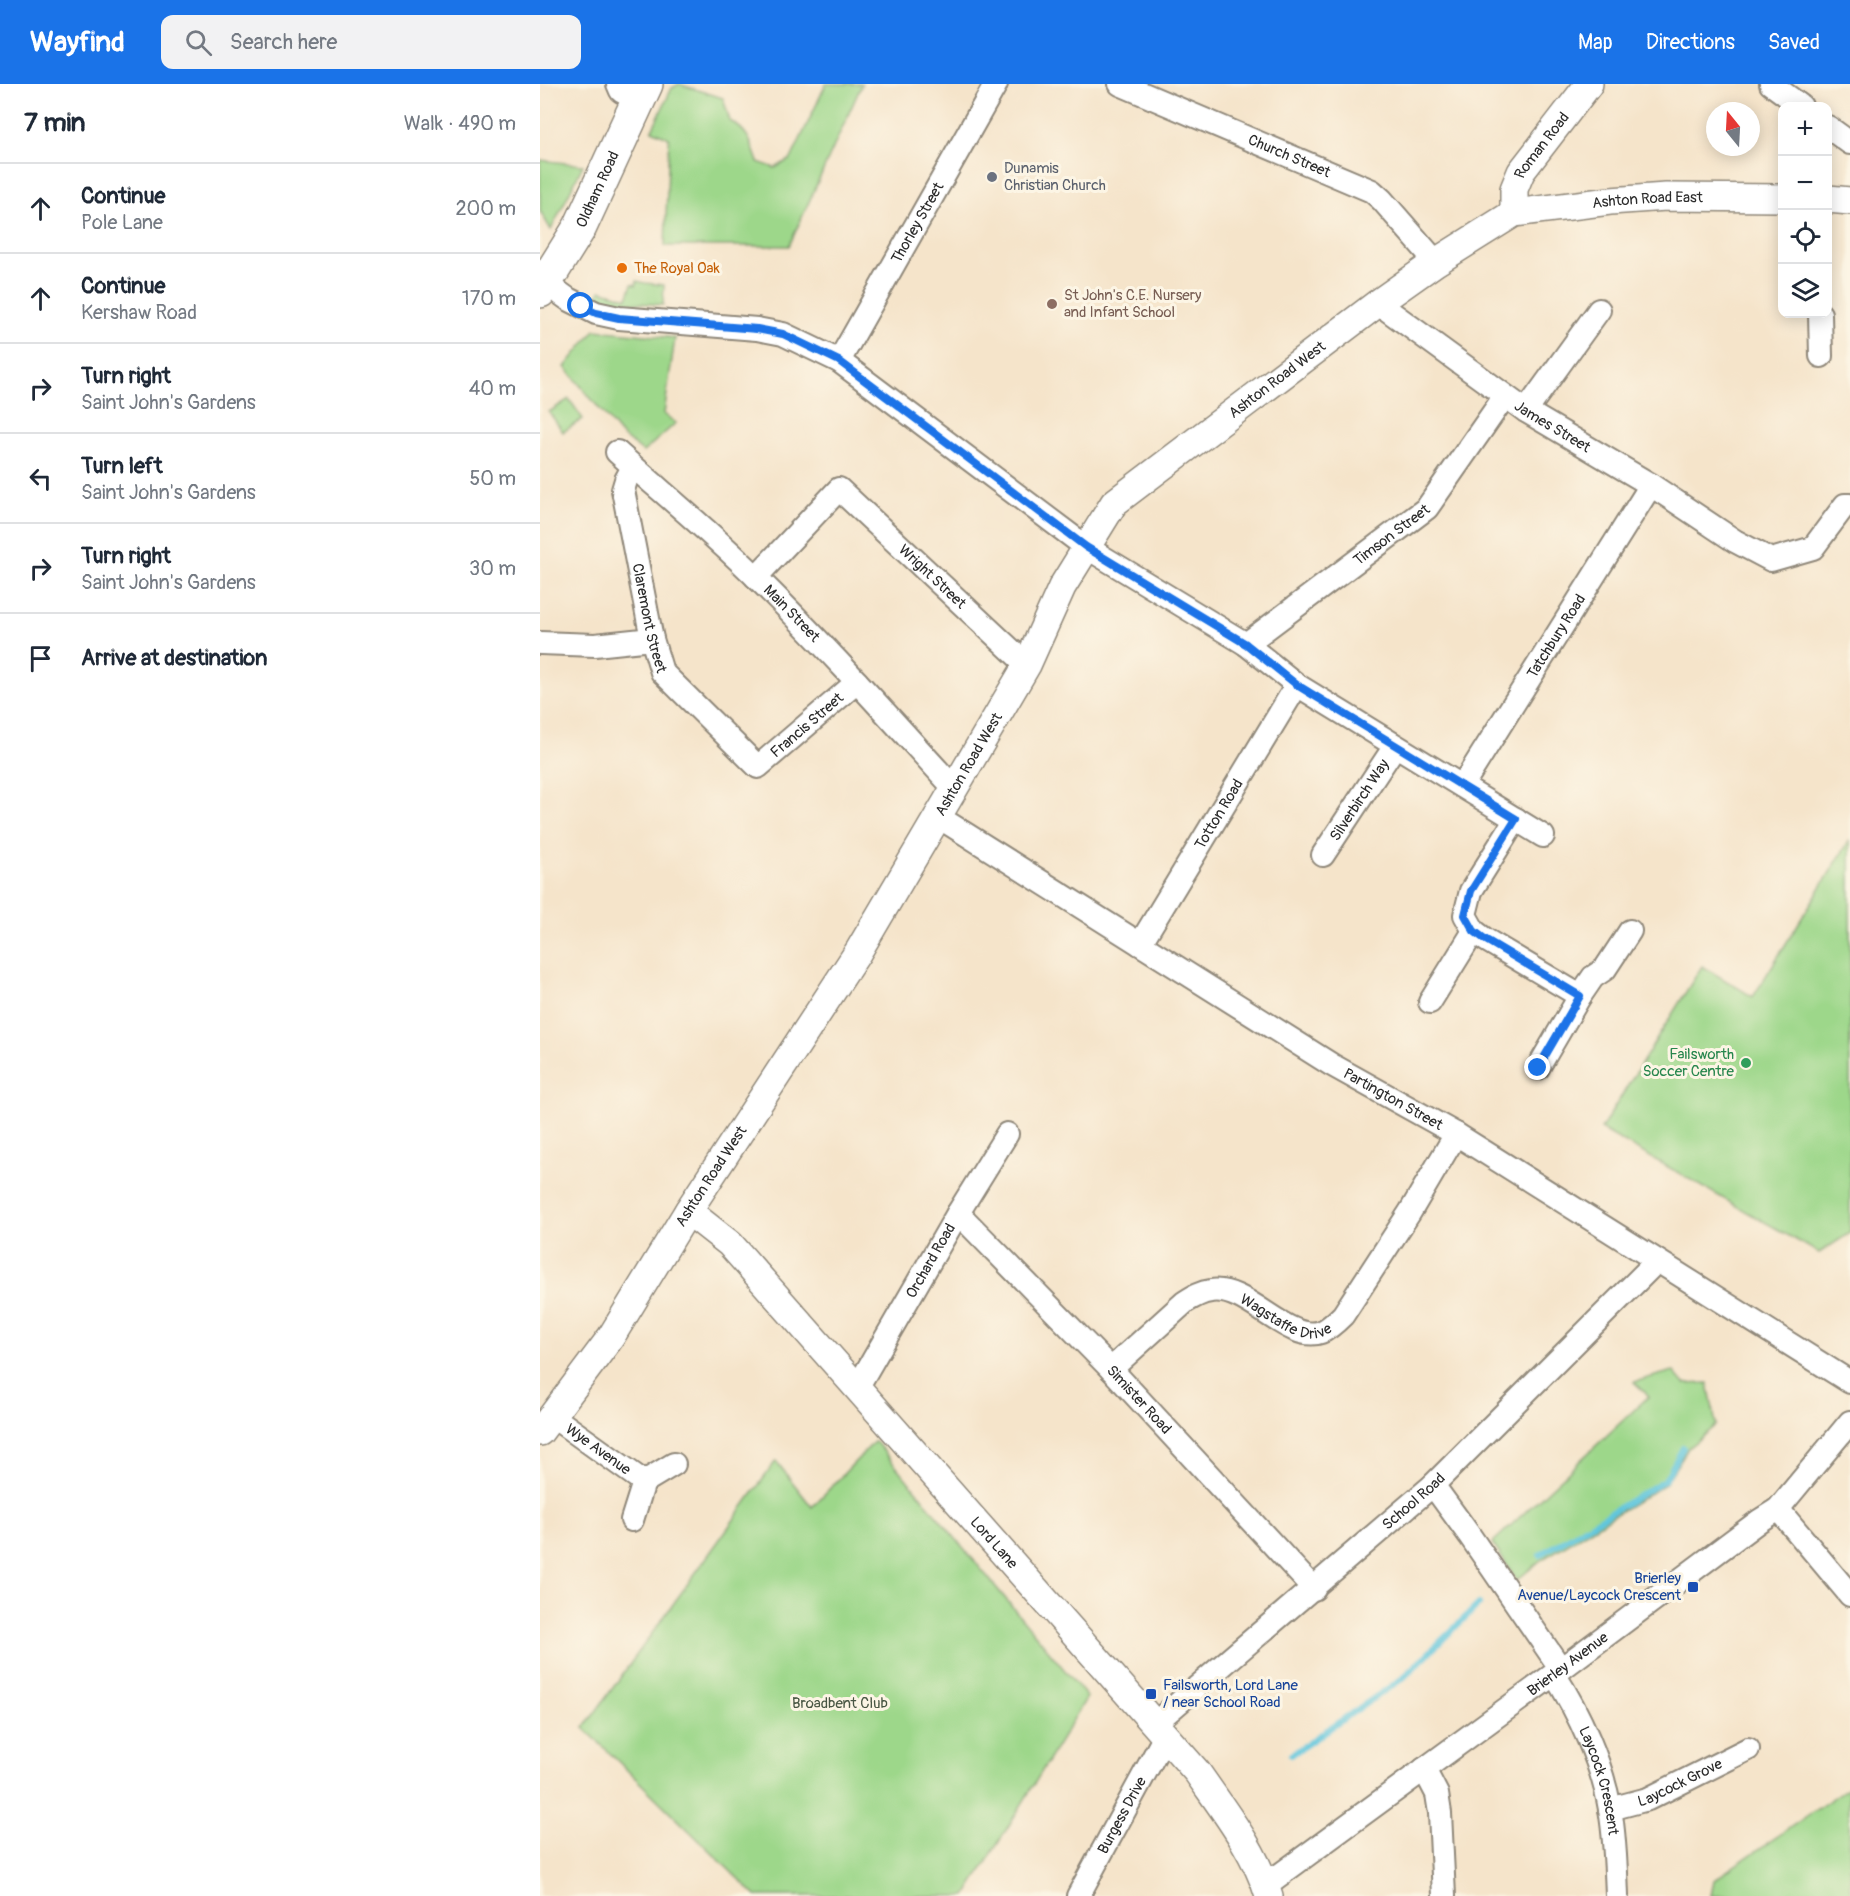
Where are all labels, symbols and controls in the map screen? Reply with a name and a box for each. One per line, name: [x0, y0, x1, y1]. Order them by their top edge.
search box: [161, 15, 581, 69]
text: Wayfind: [30, 25, 125, 60]
icon: search: [182, 26, 215, 59]
text: Search here: [230, 28, 337, 56]
text: Map: [1578, 29, 1613, 56]
text: Directions: [1646, 29, 1735, 56]
text: Saved: [1768, 29, 1820, 56]
north arrow: [1706, 102, 1760, 156]
map controls: [1778, 102, 1832, 318]
button: +: [1778, 102, 1832, 156]
text: 7 min: [24, 107, 86, 139]
street label: Roman Road: [1510, 109, 1574, 181]
text: Walk · 490 m: [404, 111, 516, 136]
street label: Church Street: [1245, 130, 1334, 183]
street label: Oldham Road: [572, 148, 624, 231]
button: −: [1778, 156, 1832, 210]
place label: Dunamis Christian Church: [1004, 159, 1106, 195]
marker: Dunamis Christian Church: [985, 170, 999, 184]
street label: Thorley Street: [887, 178, 949, 267]
text: Continue: [81, 182, 165, 210]
street label: Ashton Road East: [1591, 188, 1704, 213]
icon: ahead: [24, 192, 57, 225]
text: 200 m: [455, 196, 516, 221]
text: Pole Lane: [81, 210, 163, 235]
button: locate: [1778, 210, 1832, 264]
place label: The Royal Oak: [634, 259, 720, 278]
marker: The Royal Oak: [615, 261, 629, 275]
button: layers: [1778, 264, 1832, 318]
text: Continue: [81, 272, 165, 300]
icon: ahead: [24, 282, 57, 315]
text: 170 m: [462, 286, 516, 311]
place label: St John's C.E. Nursery and Infant School: [1064, 286, 1202, 322]
route start: [567, 292, 593, 318]
marker: St John's C.E. Nursery and Infant School: [1045, 297, 1059, 311]
text: Kershaw Road: [81, 300, 197, 325]
street label: Ashton Road West: [1225, 337, 1330, 423]
text: Turn right: [81, 362, 171, 390]
icon: right: [24, 372, 57, 405]
text: 40 m: [469, 376, 516, 401]
text: Saint John's Gardens: [81, 390, 256, 415]
street label: James Street: [1510, 397, 1595, 458]
text: Turn left: [81, 452, 163, 480]
icon: left: [24, 462, 57, 495]
text: 50 m: [469, 466, 516, 491]
text: Saint John's Gardens: [81, 480, 256, 505]
street label: Timson Street: [1350, 500, 1435, 570]
street label: Wright Street: [894, 541, 971, 614]
text: Turn right: [81, 542, 171, 570]
icon: right: [24, 552, 57, 585]
text: 30 m: [469, 556, 516, 581]
street label: Claremont Street: [627, 562, 671, 676]
text: Saint John's Gardens: [81, 570, 256, 595]
street label: Main Street: [759, 581, 824, 647]
street label: Tatchbury Road: [1523, 591, 1590, 682]
icon: arrive: [24, 642, 57, 675]
text: Arrive at destination: [81, 644, 267, 672]
street label: Francis Street: [767, 688, 848, 762]
street label: Ashton Road West: [931, 709, 1007, 820]
street label: Silverbirch Way: [1326, 755, 1394, 845]
street label: Totton Road: [1191, 776, 1248, 853]
place label: Failsworth Soccer Centre: [1643, 1045, 1735, 1081]
route end: [1524, 1054, 1550, 1080]
marker: Failsworth Soccer Centre: [1739, 1056, 1753, 1070]
street label: Partington Street: [1340, 1064, 1447, 1135]
street label: Ashton Road West: [672, 1122, 752, 1230]
street label: Orchard Road: [902, 1220, 960, 1302]
street label: Wagstaffe Drive: [1237, 1290, 1336, 1344]
street label: Simister Road: [1102, 1361, 1175, 1438]
street label: Wye Avenue: [562, 1420, 635, 1480]
street label: School Road: [1378, 1469, 1450, 1534]
street label: Lord Lane: [966, 1513, 1022, 1573]
place label: Brierley Avenue/Laycock Crescent: [1517, 1569, 1682, 1605]
marker: Brierley Avenue/Laycock Crescent: [1686, 1580, 1700, 1594]
street label: Brierley Avenue: [1524, 1628, 1613, 1701]
place label: Failsworth, Lord Lane / near School Road: [1163, 1676, 1298, 1712]
marker: Failsworth, Lord Lane / near School Road: [1144, 1687, 1158, 1701]
park label: Broadbent Club: [792, 1694, 888, 1713]
street label: Laycock Crescent: [1574, 1724, 1623, 1837]
street label: Laycock Grove: [1636, 1754, 1726, 1811]
street label: Burgess Drive: [1094, 1773, 1151, 1857]

